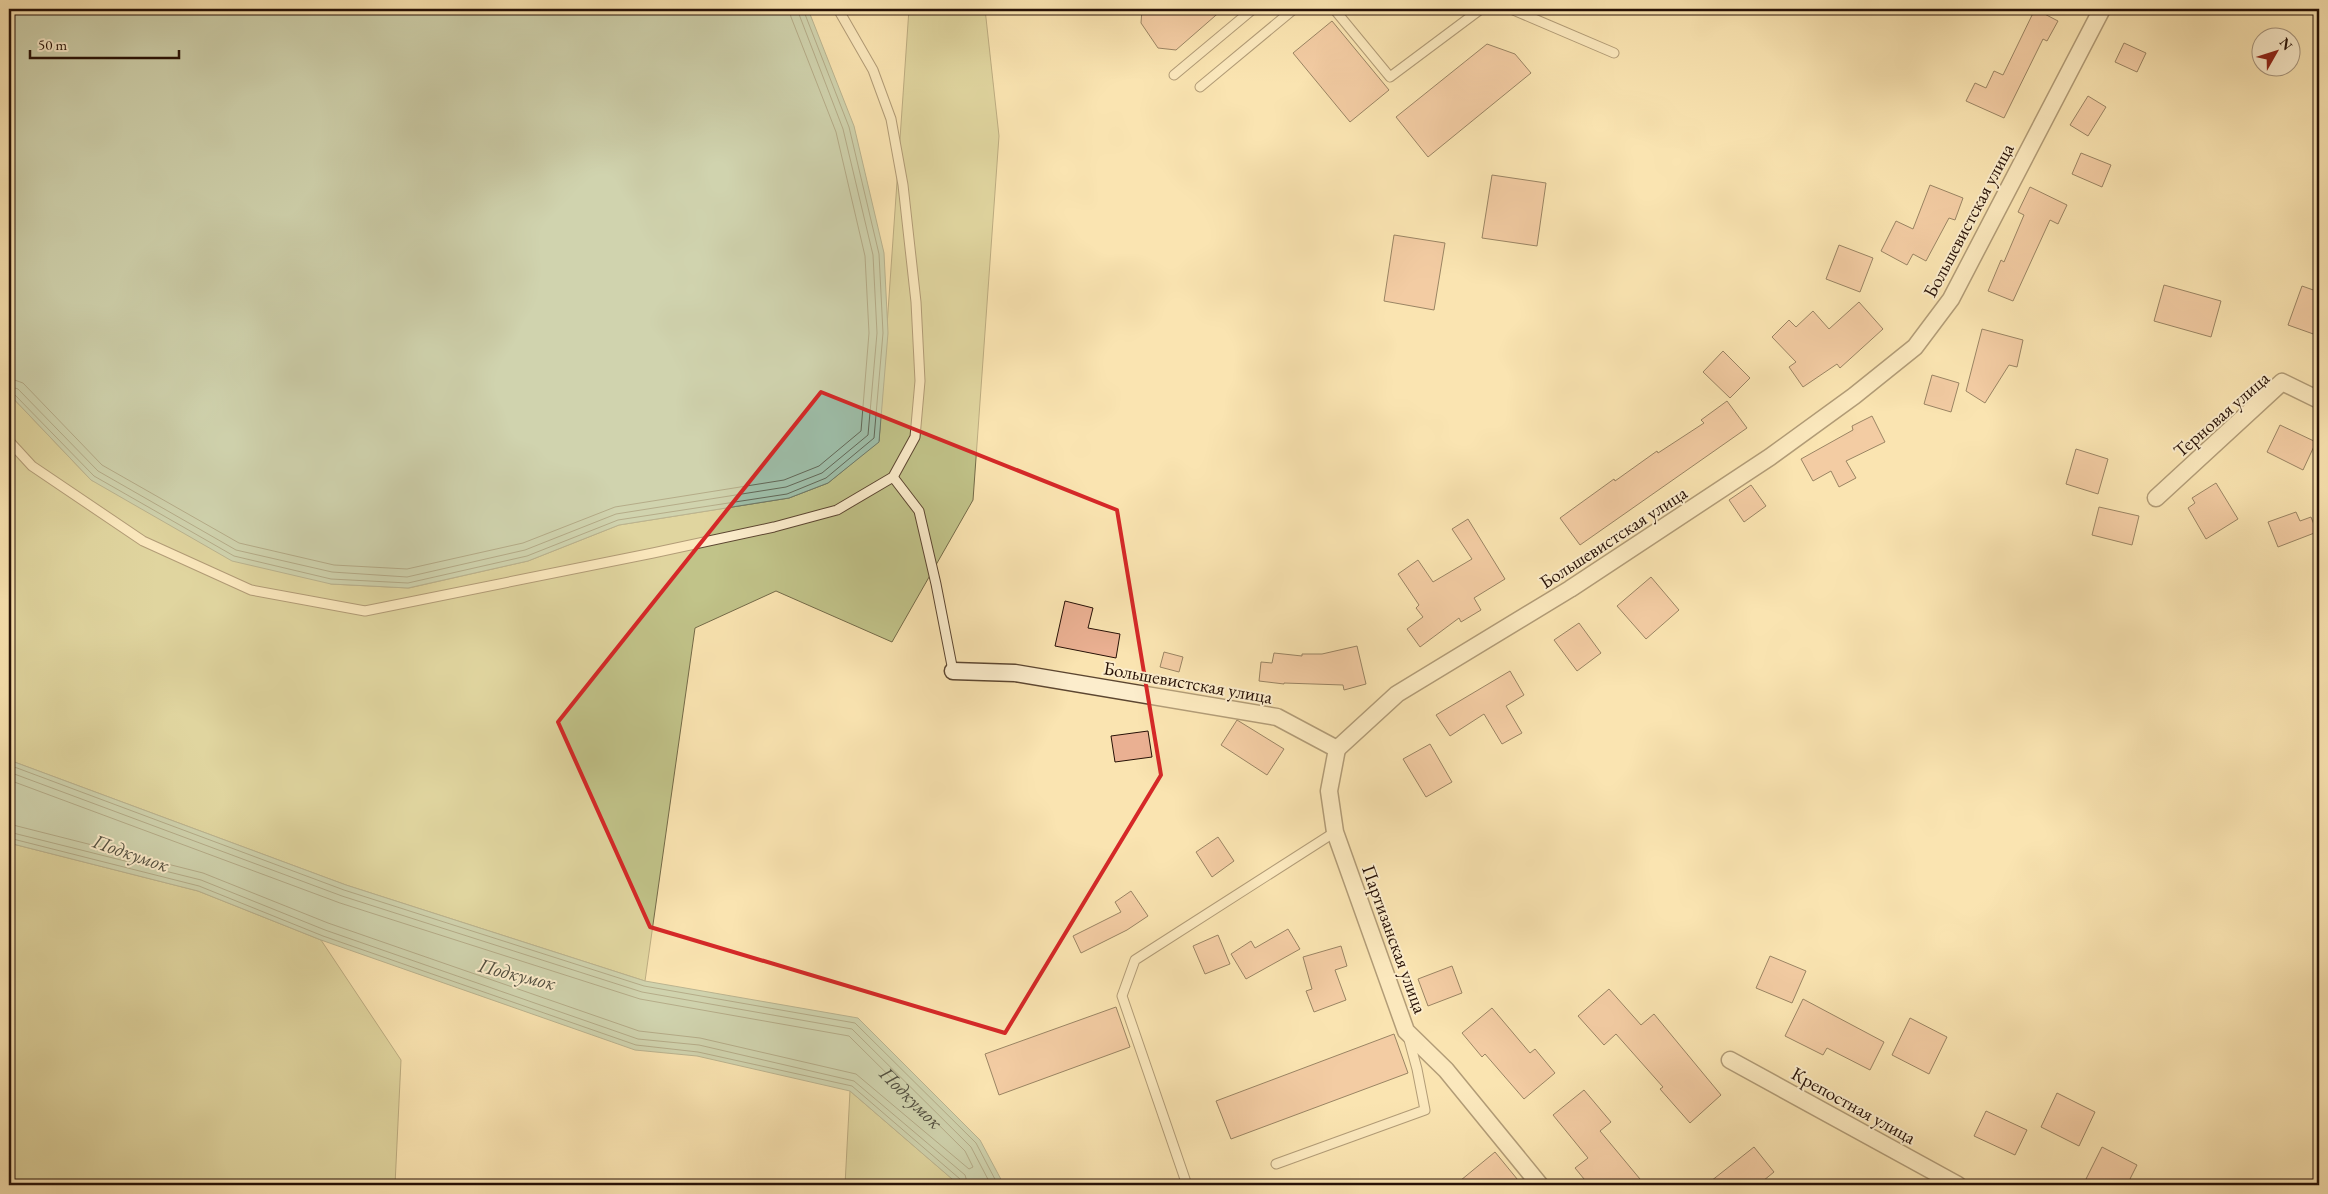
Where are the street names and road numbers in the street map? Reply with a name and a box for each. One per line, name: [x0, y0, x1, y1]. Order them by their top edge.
street label: Большевистская улица: [1917, 138, 2020, 302]
street label: Терновая улица: [2168, 365, 2275, 463]
street label: Большевистская улица: [1535, 480, 1692, 595]
street label: Большевистская улица: [1101, 655, 1275, 710]
street label: Партизанская улица: [1356, 861, 1433, 1017]
street label: Крепостная улица: [1787, 1061, 1921, 1150]

